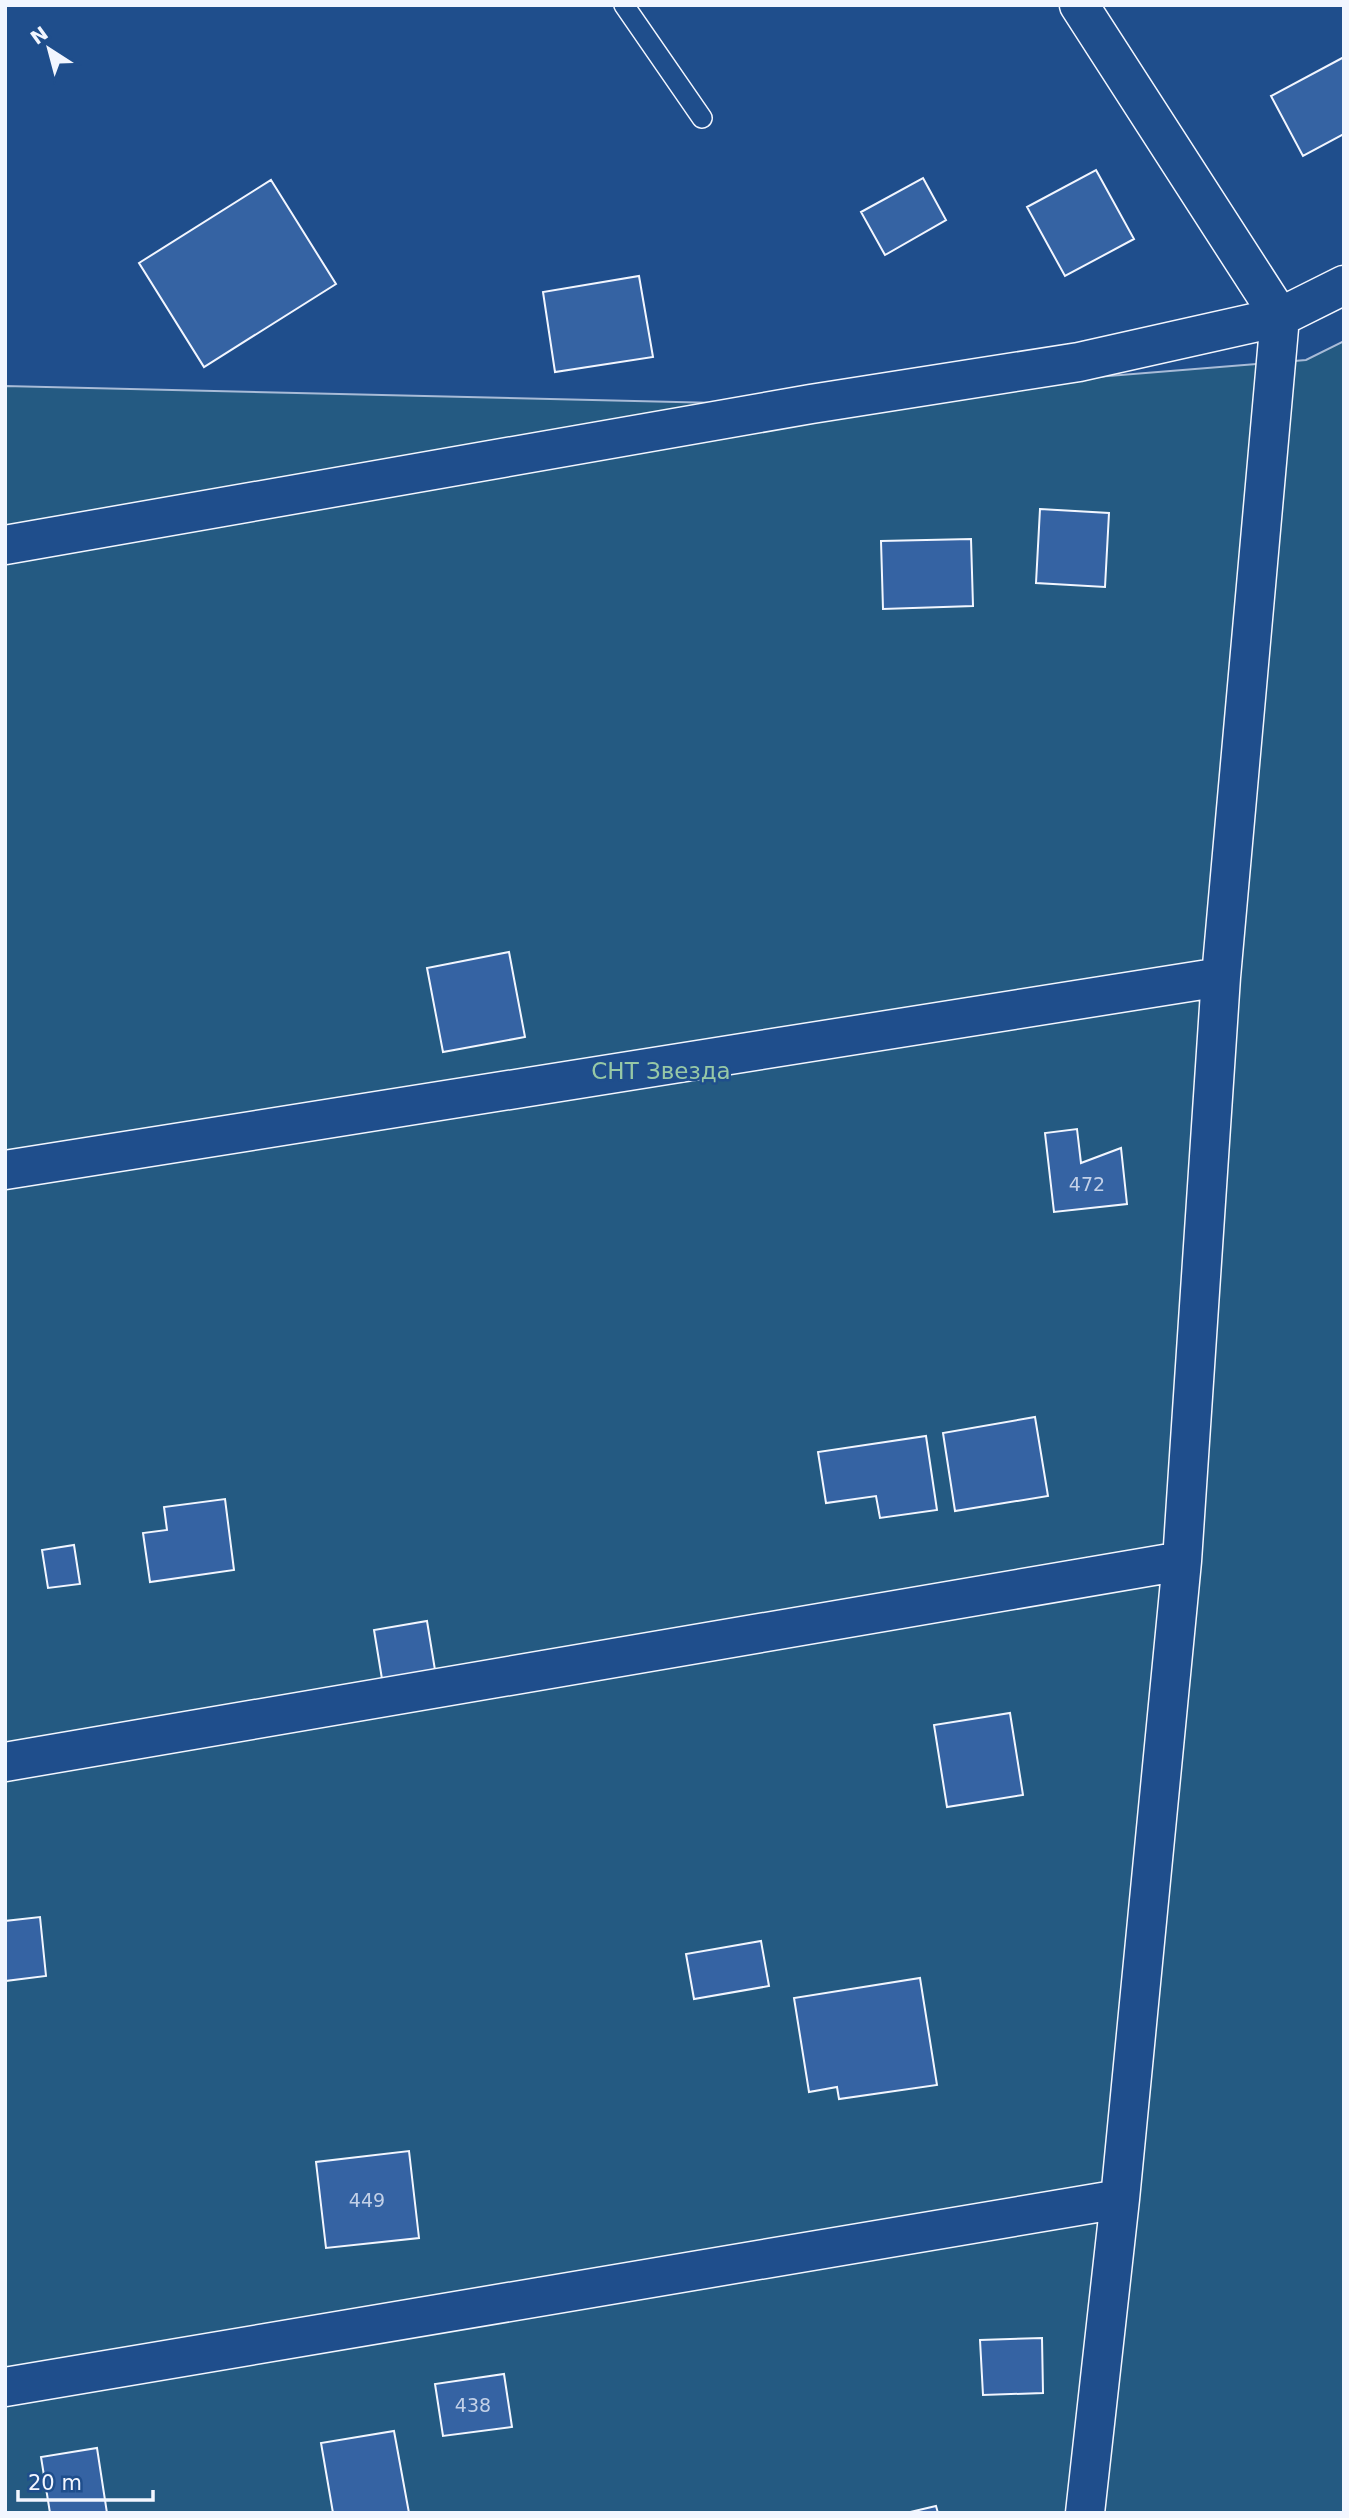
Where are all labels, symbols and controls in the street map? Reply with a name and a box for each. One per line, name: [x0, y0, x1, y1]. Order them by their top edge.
north arrow: [14, 14, 84, 84]
text: N: [26, 22, 52, 49]
park label: СНТ Звезда: [591, 1058, 731, 1084]
house number: 472: [1069, 1173, 1105, 1195]
house number: 449: [349, 2189, 385, 2211]
house number: 438: [455, 2394, 491, 2416]
scale bar: [18, 2458, 152, 2502]
text: 20 m: [28, 2471, 82, 2495]

